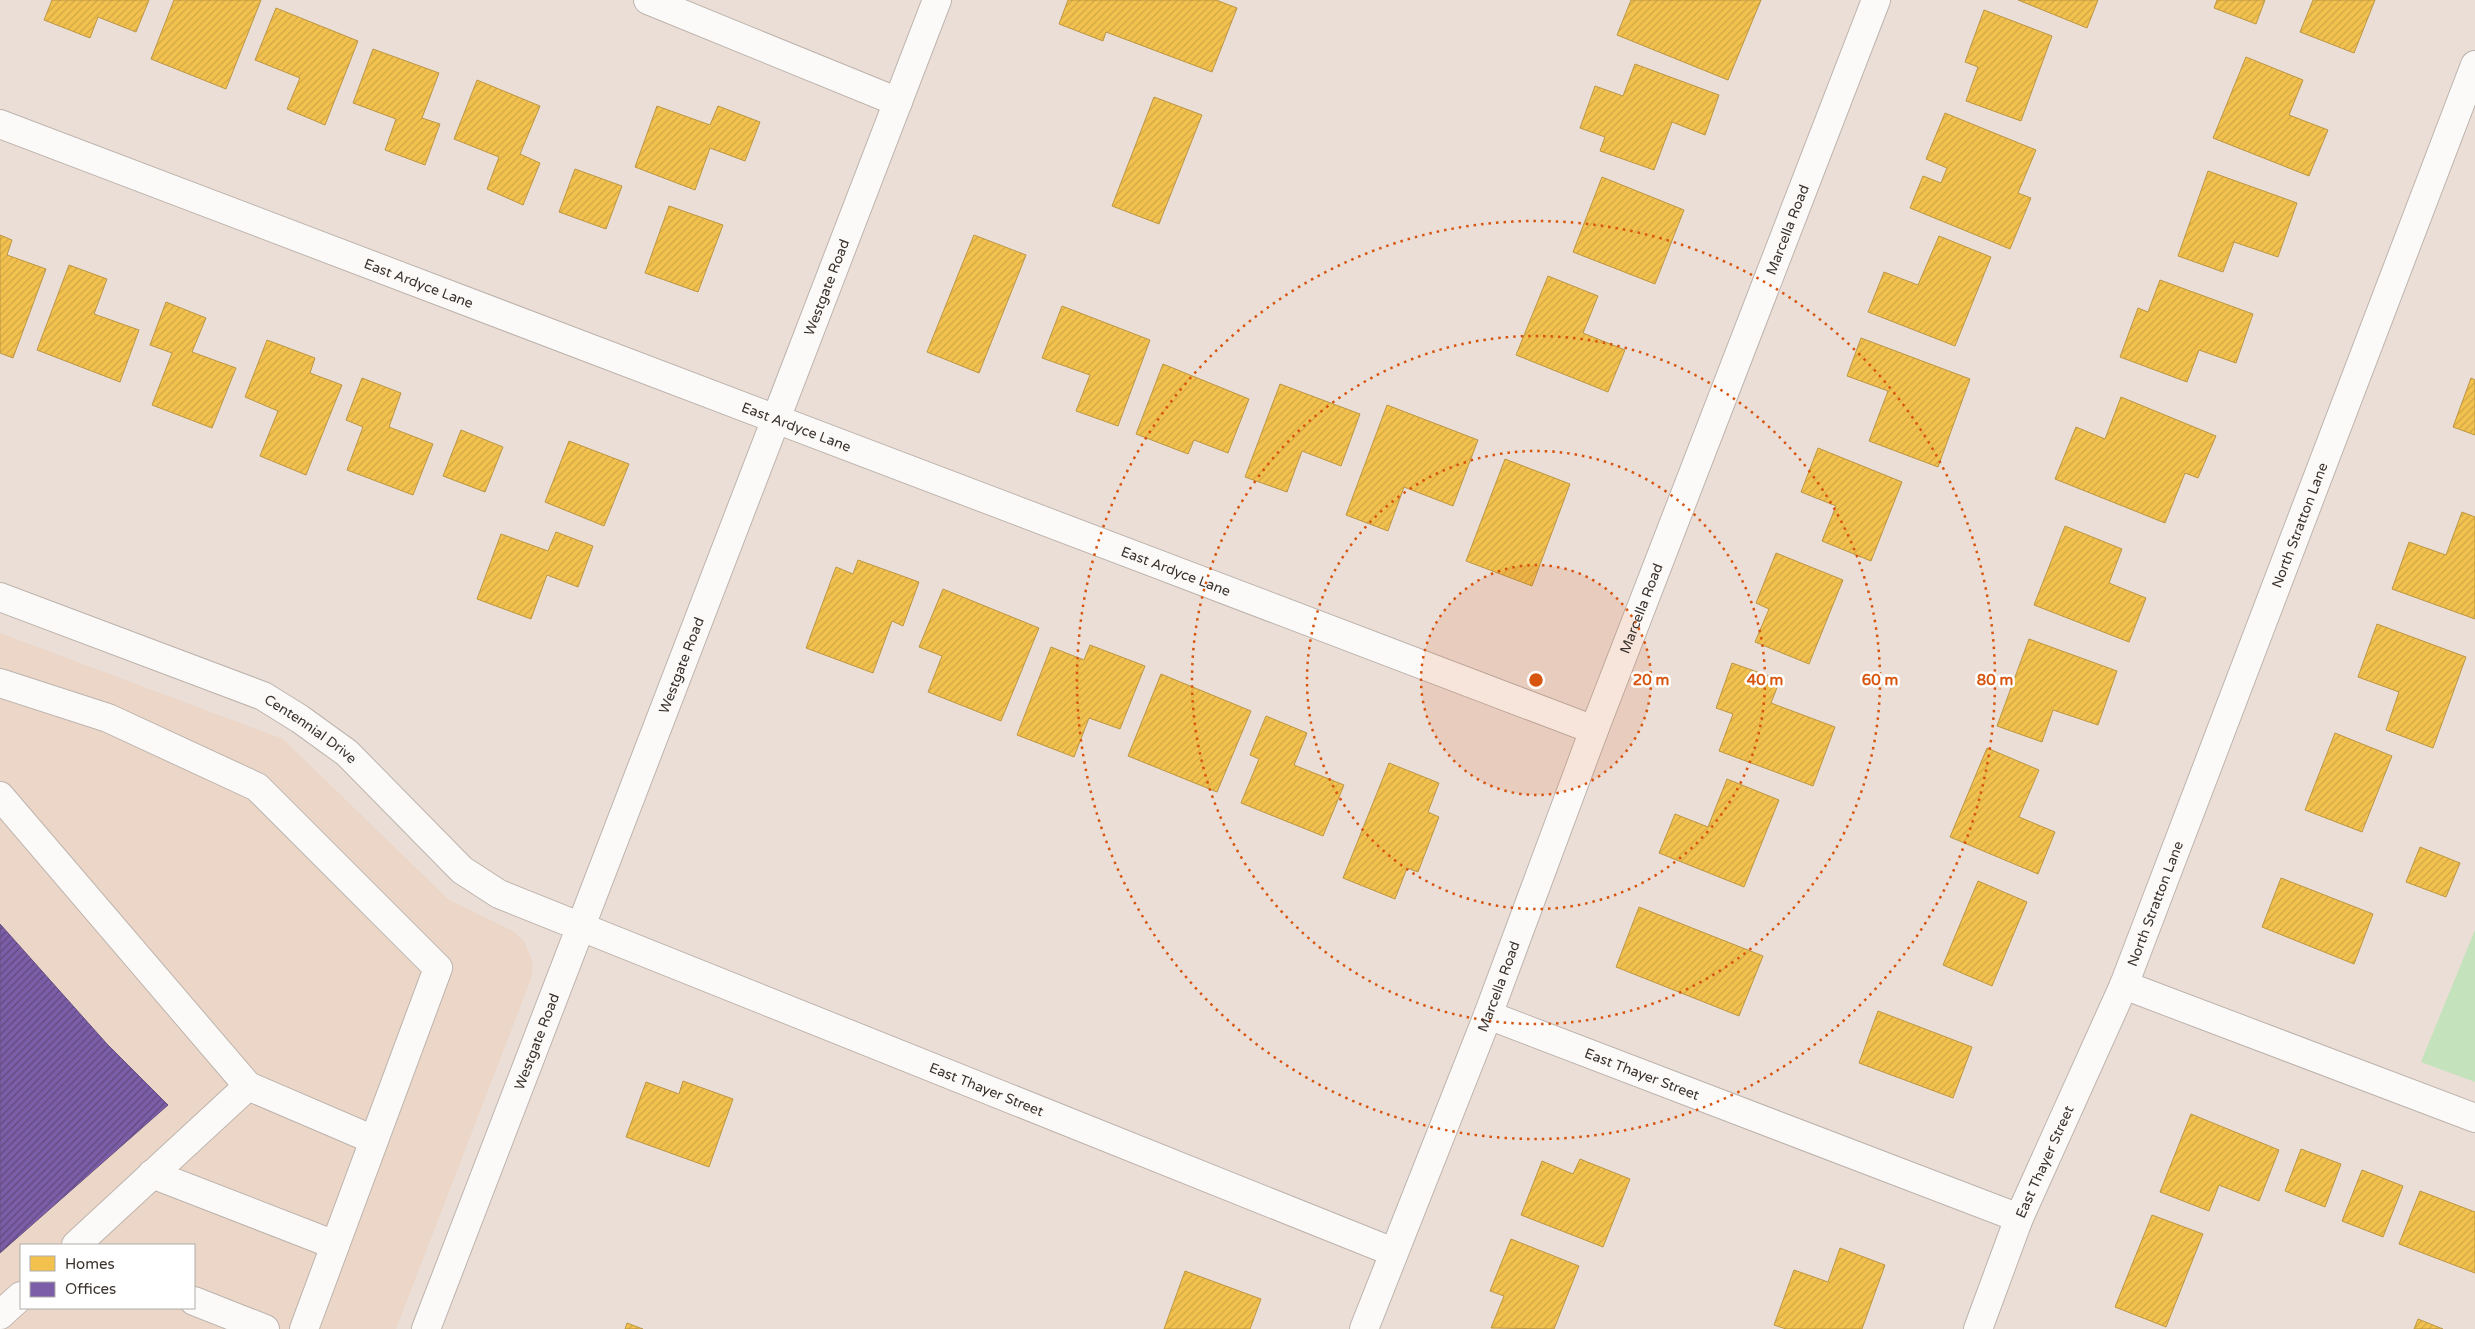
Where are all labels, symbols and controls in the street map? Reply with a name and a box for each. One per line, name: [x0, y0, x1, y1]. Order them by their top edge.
street label: Marcella Road: [1762, 182, 1812, 277]
street label: Westgate Road: [800, 237, 853, 338]
street label: East Ardyce Lane: [362, 255, 476, 312]
street label: East Ardyce Lane: [739, 398, 853, 455]
street label: North Stratton Lane: [2268, 460, 2331, 590]
street label: East Ardyce Lane: [1119, 543, 1233, 600]
street label: Marcella Road: [1616, 561, 1666, 656]
street label: Westgate Road: [655, 615, 707, 716]
centre of rings: [1527, 671, 1545, 689]
text: 20 m: [1633, 671, 1669, 689]
text: 40 m: [1747, 671, 1783, 689]
text: 60 m: [1862, 671, 1898, 689]
text: 80 m: [1977, 671, 2013, 689]
street label: Centennial Drive: [261, 691, 361, 767]
street label: North Stratton Lane: [2123, 838, 2187, 969]
street label: Marcella Road: [1474, 939, 1523, 1034]
street label: Westgate Road: [510, 991, 563, 1092]
street label: East Thayer Street: [1582, 1044, 1703, 1104]
street label: East Thayer Street: [927, 1059, 1047, 1120]
street label: East Thayer Street: [2012, 1102, 2077, 1221]
legend: [20, 1244, 195, 1309]
text: Homes: [65, 1255, 115, 1273]
text: Offices: [65, 1280, 116, 1298]

